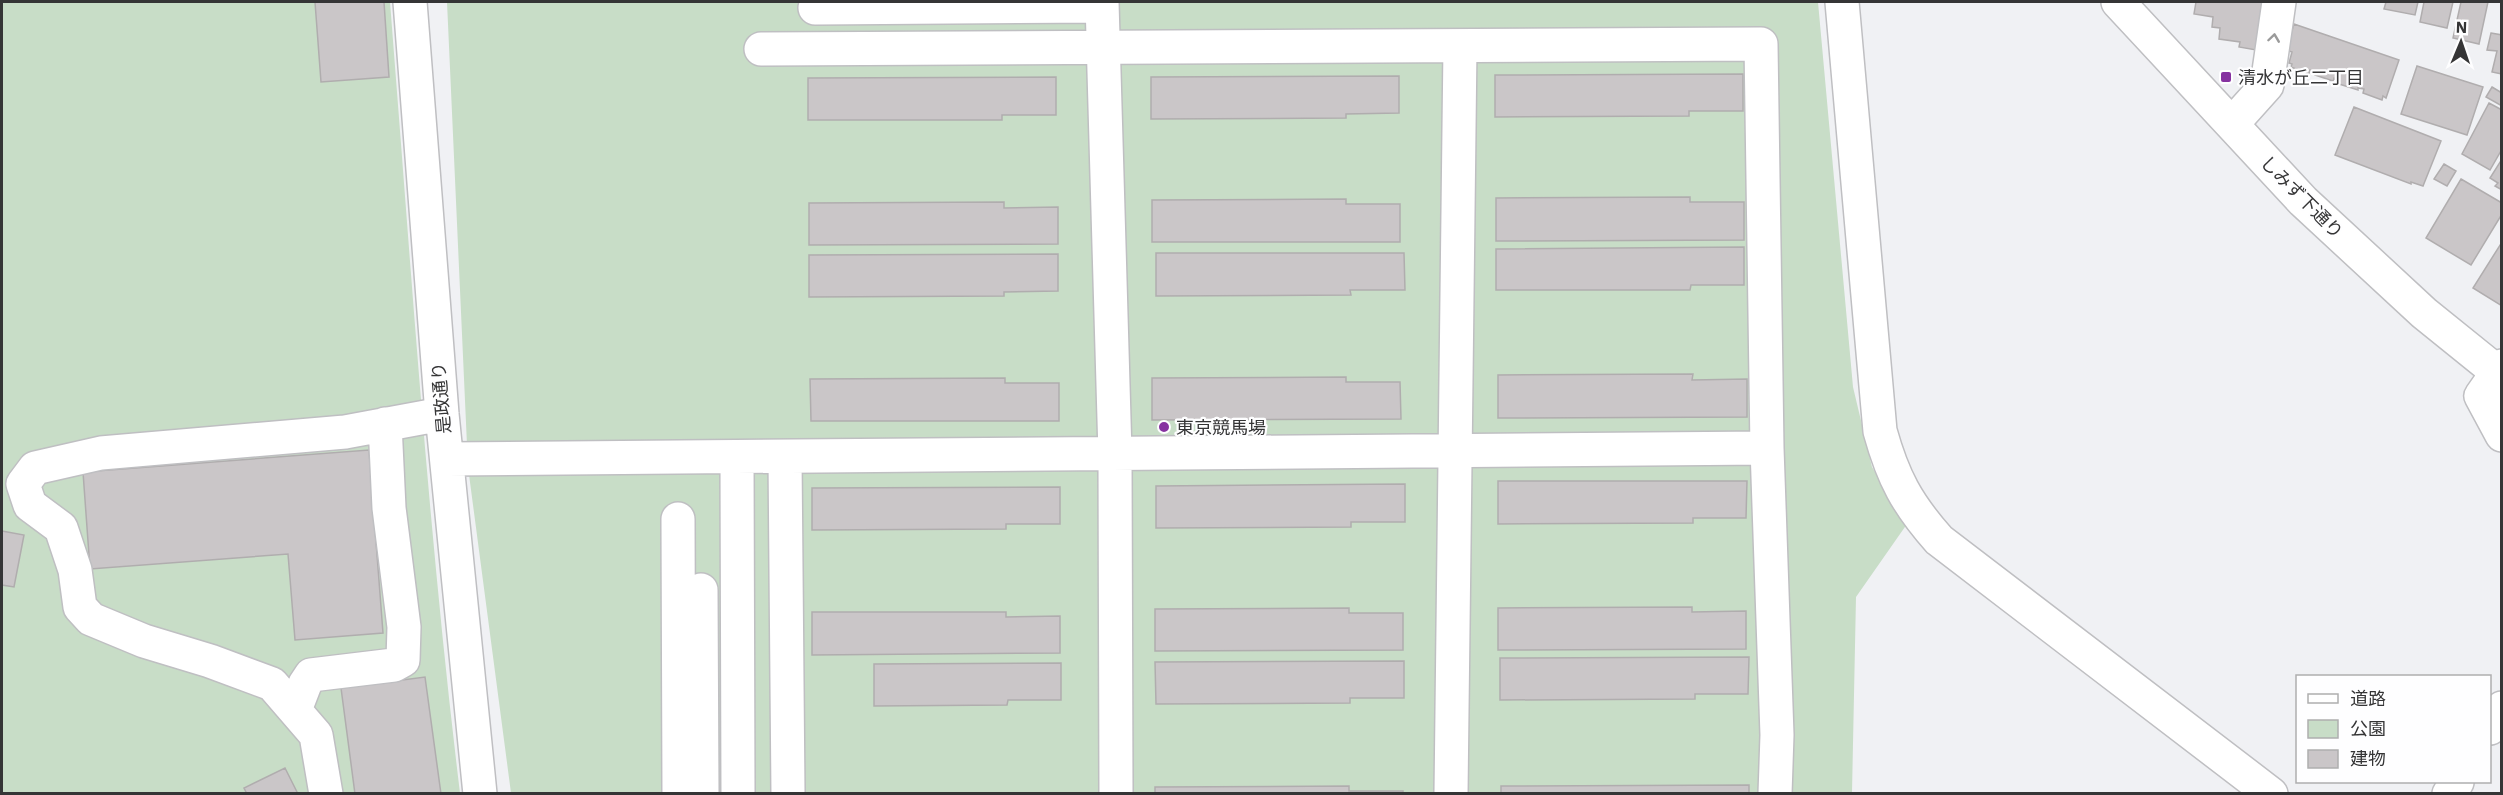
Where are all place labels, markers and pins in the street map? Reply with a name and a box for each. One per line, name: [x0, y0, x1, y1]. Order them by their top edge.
place label: 清水が丘二丁目: [2238, 66, 2364, 89]
marker: 清水が丘二丁目: [2219, 70, 2233, 84]
place label: 東京競馬場: [1176, 416, 1266, 439]
marker: 東京競馬場: [1157, 420, 1171, 434]

